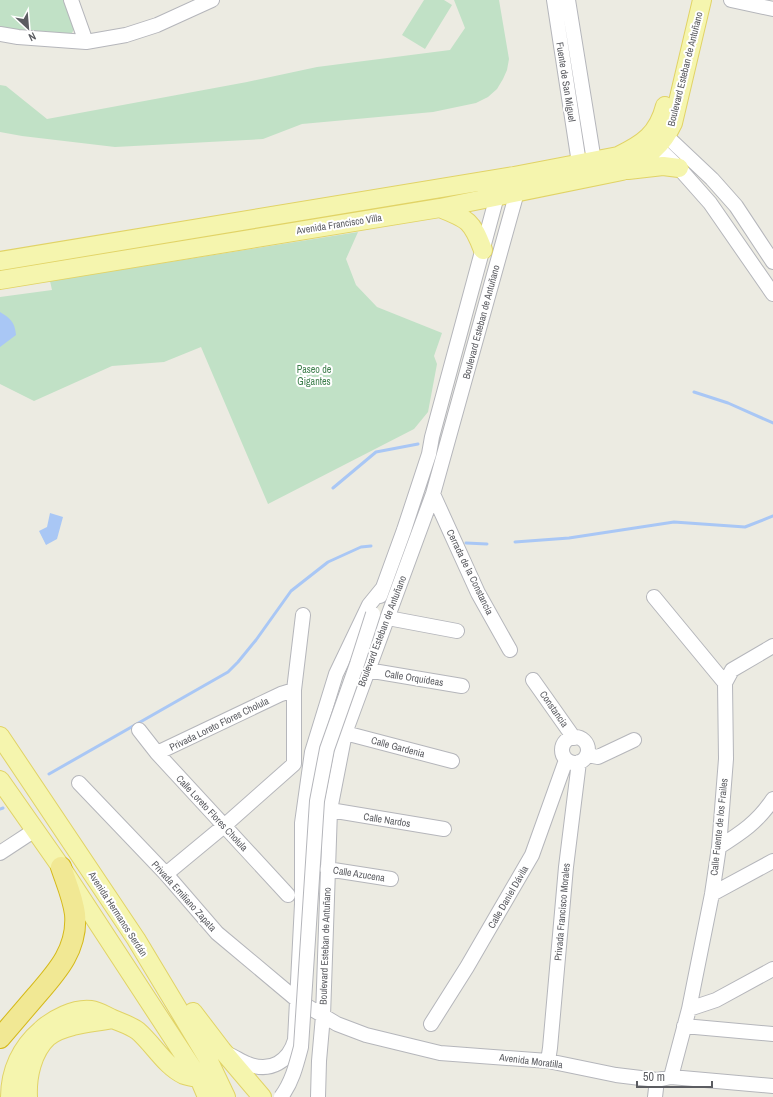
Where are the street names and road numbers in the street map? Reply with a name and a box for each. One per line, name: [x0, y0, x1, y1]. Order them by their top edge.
street label: Boulevard Esteban de Antuñano: [664, 10, 706, 128]
street label: Fuente de San Miguel: [553, 41, 579, 123]
street label: Avenida Francisco Villa: [294, 211, 383, 237]
street label: Boulevard Esteban de Antuñano: [459, 263, 503, 380]
street label: Cerrada de la Constancia: [444, 527, 497, 617]
street label: Boulevard Esteban de Antuñano: [355, 573, 409, 688]
street label: Calle Orquídeas: [384, 667, 444, 689]
street label: Constancia: [537, 688, 571, 730]
street label: Privada Loreto Flores Cholula: [167, 694, 271, 754]
street label: Calle Gardenia: [370, 734, 427, 761]
street label: Calle Loreto Flores Cholula: [173, 772, 251, 854]
street label: Calle Fuente de los Frailes: [707, 778, 731, 876]
street label: Calle Nardos: [363, 810, 411, 830]
street label: Privada Emiliano Zapata: [149, 858, 219, 934]
street label: Calle Azucena: [332, 863, 386, 885]
street label: Calle Daniel Dávila: [485, 863, 531, 931]
street label: Privada Francisco Morales: [551, 863, 573, 961]
street label: Avenida Hermanos Serdán: [85, 868, 150, 959]
street label: Boulevard Esteban de Antuñano: [316, 887, 334, 1005]
street label: Avenida Moratilla: [498, 1051, 564, 1071]

